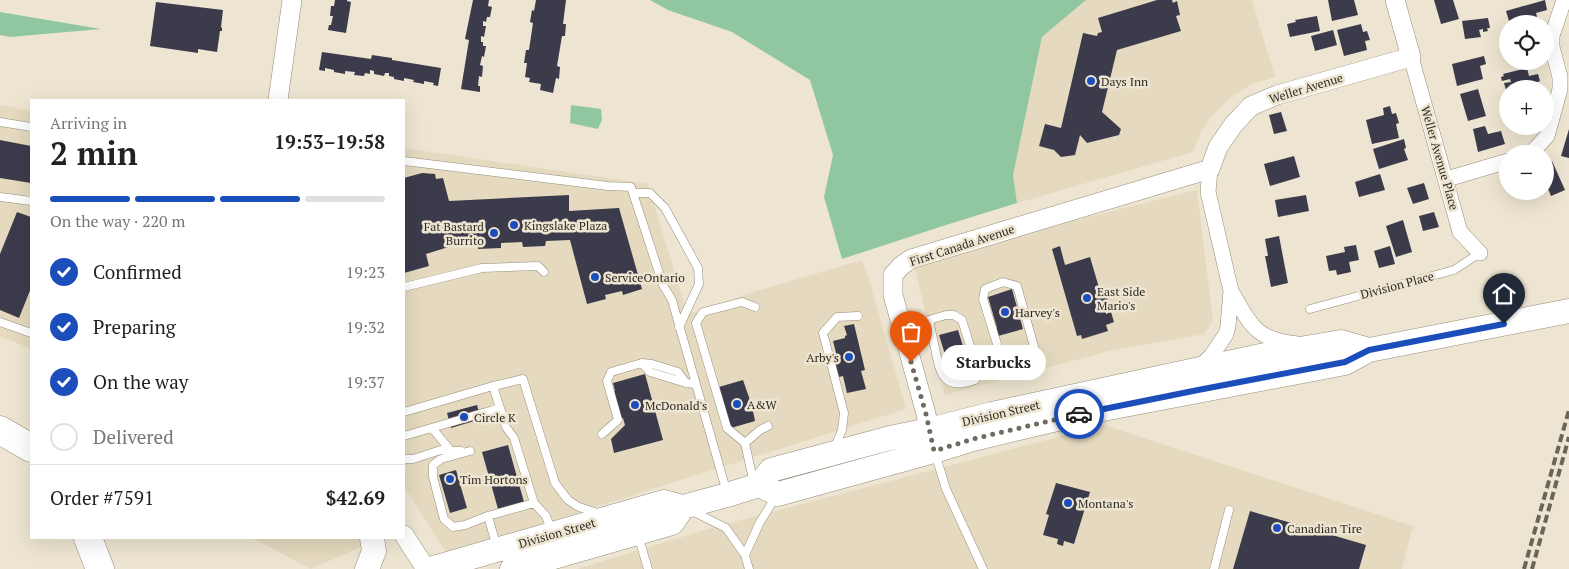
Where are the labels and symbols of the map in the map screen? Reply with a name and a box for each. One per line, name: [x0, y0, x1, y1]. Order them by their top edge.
street label: Weller Avenue: [1267, 70, 1345, 106]
place label: Days Inn: [1101, 74, 1148, 89]
marker: Days Inn: [1085, 75, 1097, 87]
street label: Weller Avenue Place: [1418, 104, 1462, 212]
place label: Kingslake Plaza: [524, 218, 607, 233]
place label: Fat Bastard Burrito: [424, 219, 484, 248]
marker: Kingslake Plaza: [508, 219, 520, 231]
street label: First Canada Avenue: [908, 221, 1016, 269]
marker: Fat Bastard Burrito: [488, 227, 500, 239]
street label: Division Place: [1359, 268, 1435, 302]
place label: ServiceOntario: [605, 270, 685, 285]
marker: ServiceOntario: [589, 271, 601, 283]
pin: [1483, 273, 1525, 324]
place label: East Side Mario's: [1097, 284, 1145, 313]
marker: East Side Mario's: [1081, 292, 1093, 304]
place label: Harvey's: [1015, 305, 1060, 320]
marker: Harvey's: [999, 306, 1011, 318]
pin: [890, 311, 932, 362]
callout: Starbucks: [941, 344, 1046, 380]
place label: Arby's: [806, 350, 839, 365]
marker: Arby's: [843, 351, 855, 363]
courier: [1054, 389, 1104, 439]
place label: A&W: [747, 397, 778, 412]
street label: Division Street: [961, 397, 1042, 429]
place label: McDonald's: [645, 398, 707, 413]
marker: A&W: [731, 398, 743, 410]
marker: McDonald's: [629, 399, 641, 411]
place label: Circle K: [474, 410, 516, 425]
marker: Circle K: [458, 411, 470, 423]
place label: Tim Hortons: [460, 472, 528, 487]
marker: Tim Hortons: [444, 473, 456, 485]
place label: Montana's: [1078, 496, 1133, 511]
marker: Montana's: [1062, 497, 1074, 509]
street label: Division Street: [517, 515, 598, 551]
place label: Canadian Tire: [1287, 521, 1362, 536]
marker: Canadian Tire: [1271, 522, 1283, 534]

